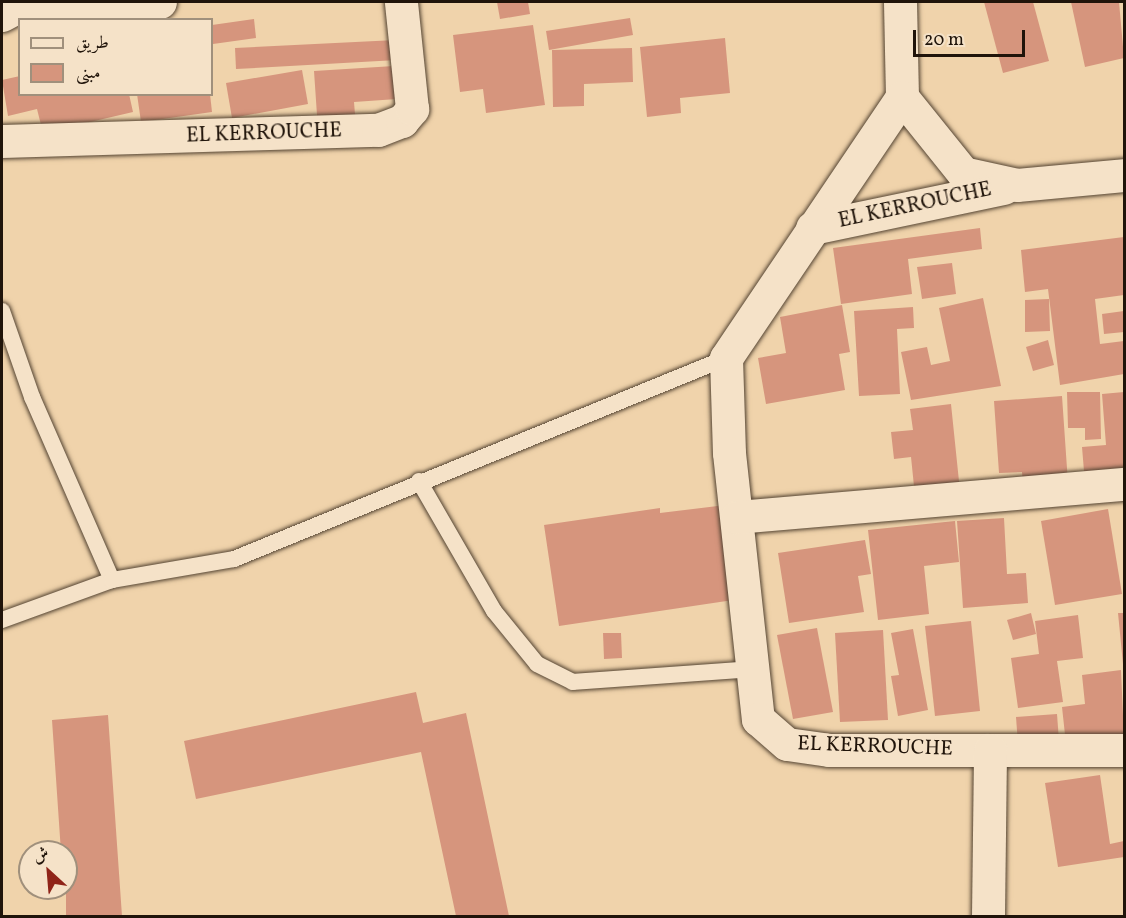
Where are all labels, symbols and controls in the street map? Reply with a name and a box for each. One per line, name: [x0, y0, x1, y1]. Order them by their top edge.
legend: [18, 18, 213, 96]
scale bar: [916, 18, 1028, 56]
text: 20 m: [924, 28, 964, 53]
text: طريق: [76, 31, 109, 56]
text: مبنى: [76, 61, 101, 86]
street label: EL KERROUCHE: [186, 119, 342, 149]
street label: EL KERROUCHE: [836, 177, 994, 235]
street label: EL KERROUCHE: [797, 732, 953, 762]
north arrow: [18, 840, 78, 900]
text: ش: [29, 842, 53, 869]

